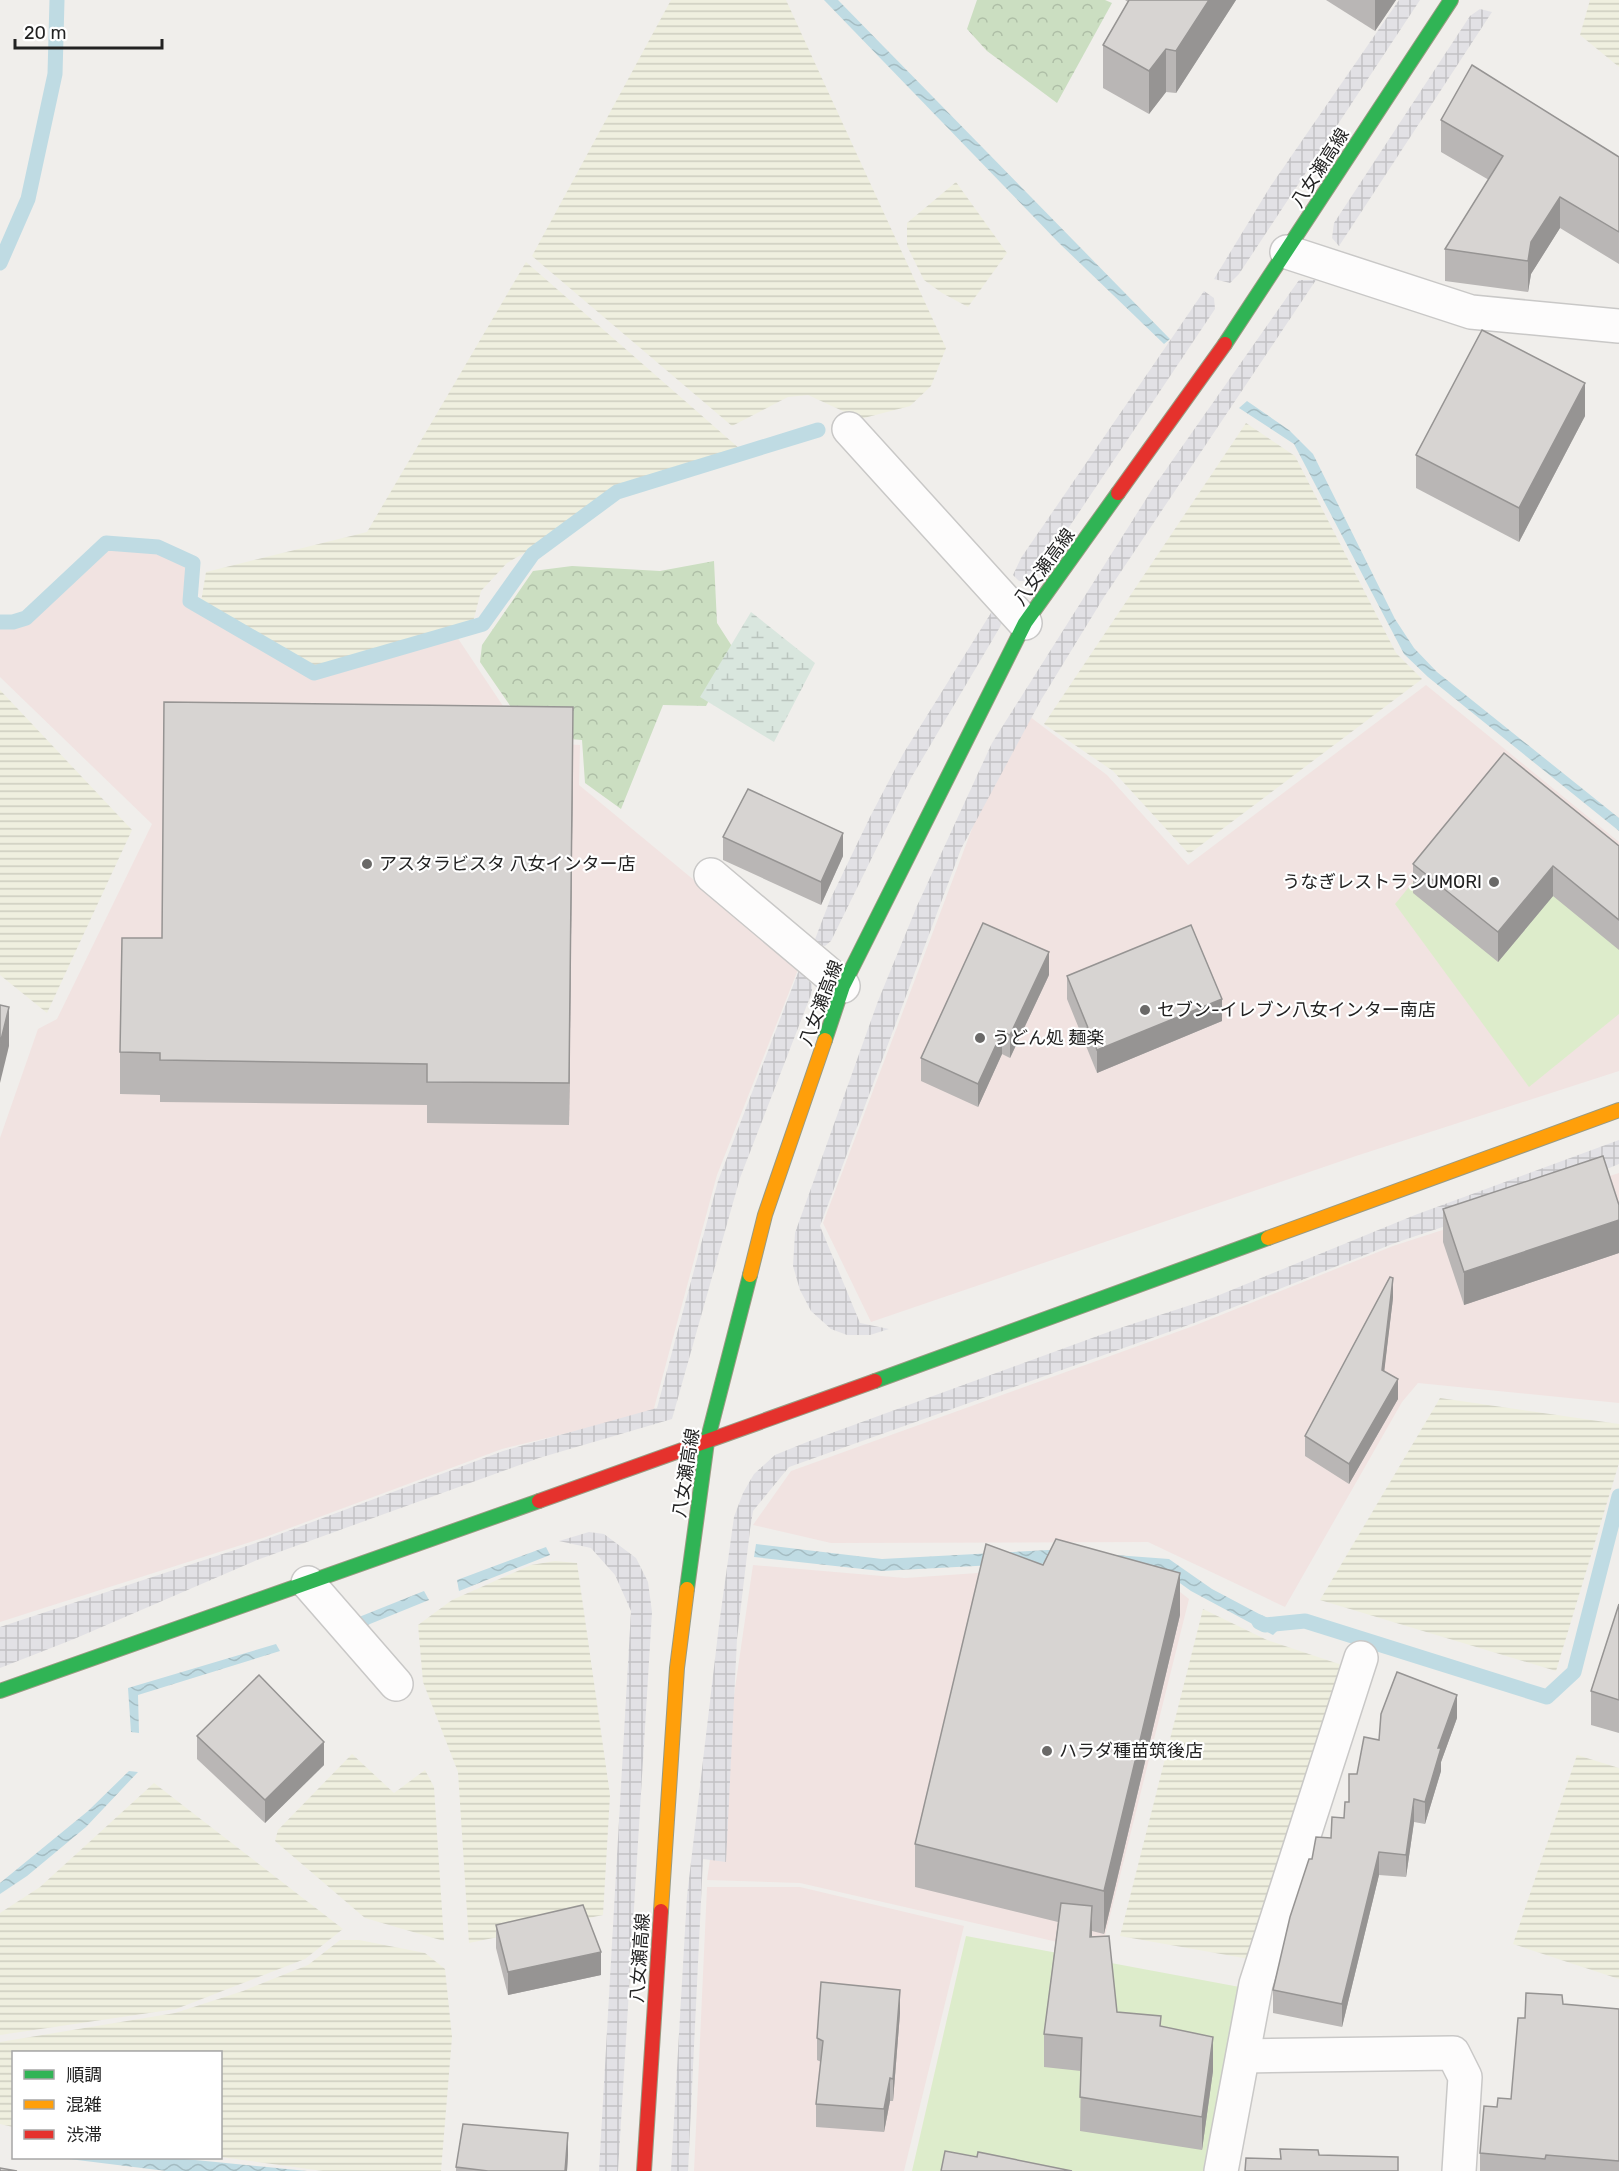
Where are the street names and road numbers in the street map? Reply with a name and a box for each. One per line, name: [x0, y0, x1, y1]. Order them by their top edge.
street label: 八女瀬高線: [1286, 124, 1354, 212]
street label: 八女瀬高線: [1009, 524, 1079, 610]
street label: 八女瀬高線: [795, 957, 847, 1049]
street label: 八女瀬高線: [668, 1427, 704, 1519]
street label: 八女瀬高線: [626, 1912, 654, 2004]

